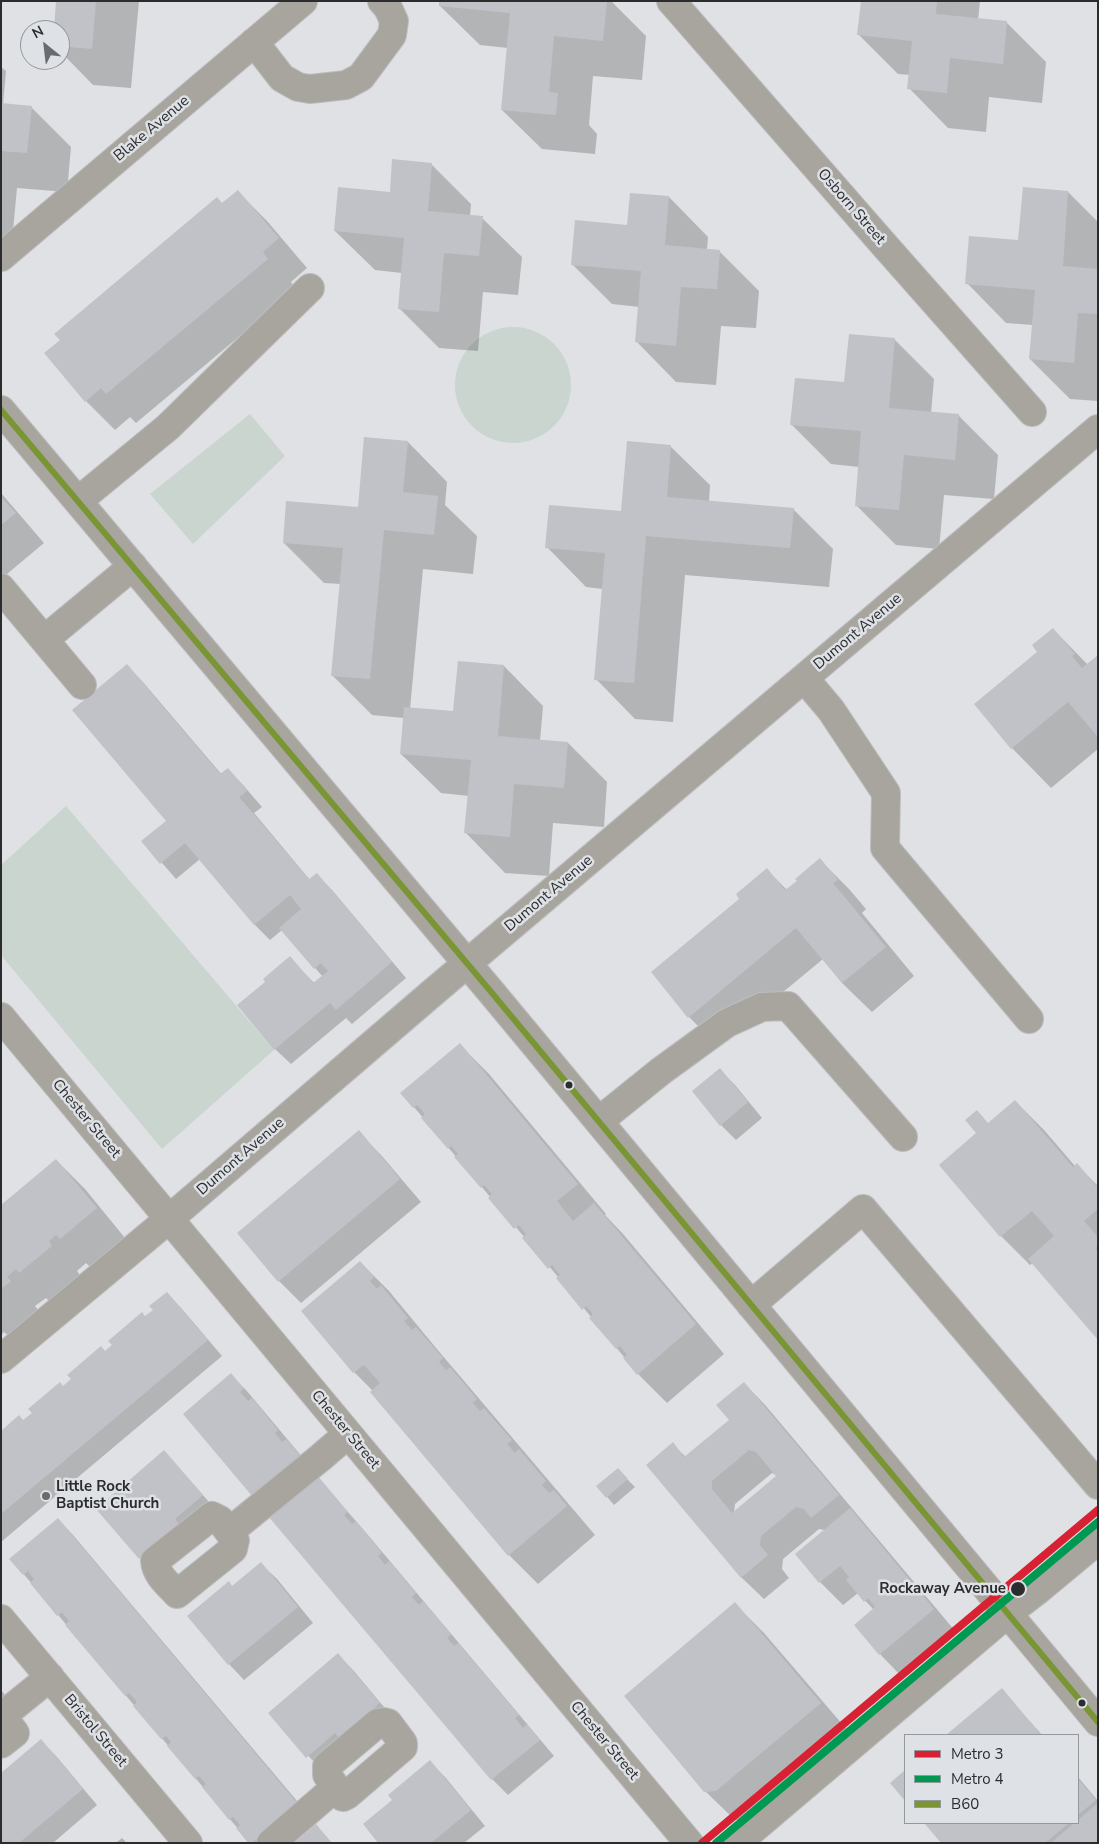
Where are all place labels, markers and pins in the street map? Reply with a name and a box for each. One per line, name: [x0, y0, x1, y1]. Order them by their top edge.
unlabelled marker: [564, 1080, 574, 1090]
place label: Little Rock Baptist Church: [56, 1478, 159, 1513]
marker: Little Rock Baptist Church: [40, 1490, 52, 1502]
place label: Rockaway Avenue: [879, 1580, 1006, 1598]
marker: Rockaway Avenue: [1009, 1580, 1027, 1598]
unlabelled marker: [1077, 1698, 1087, 1708]

